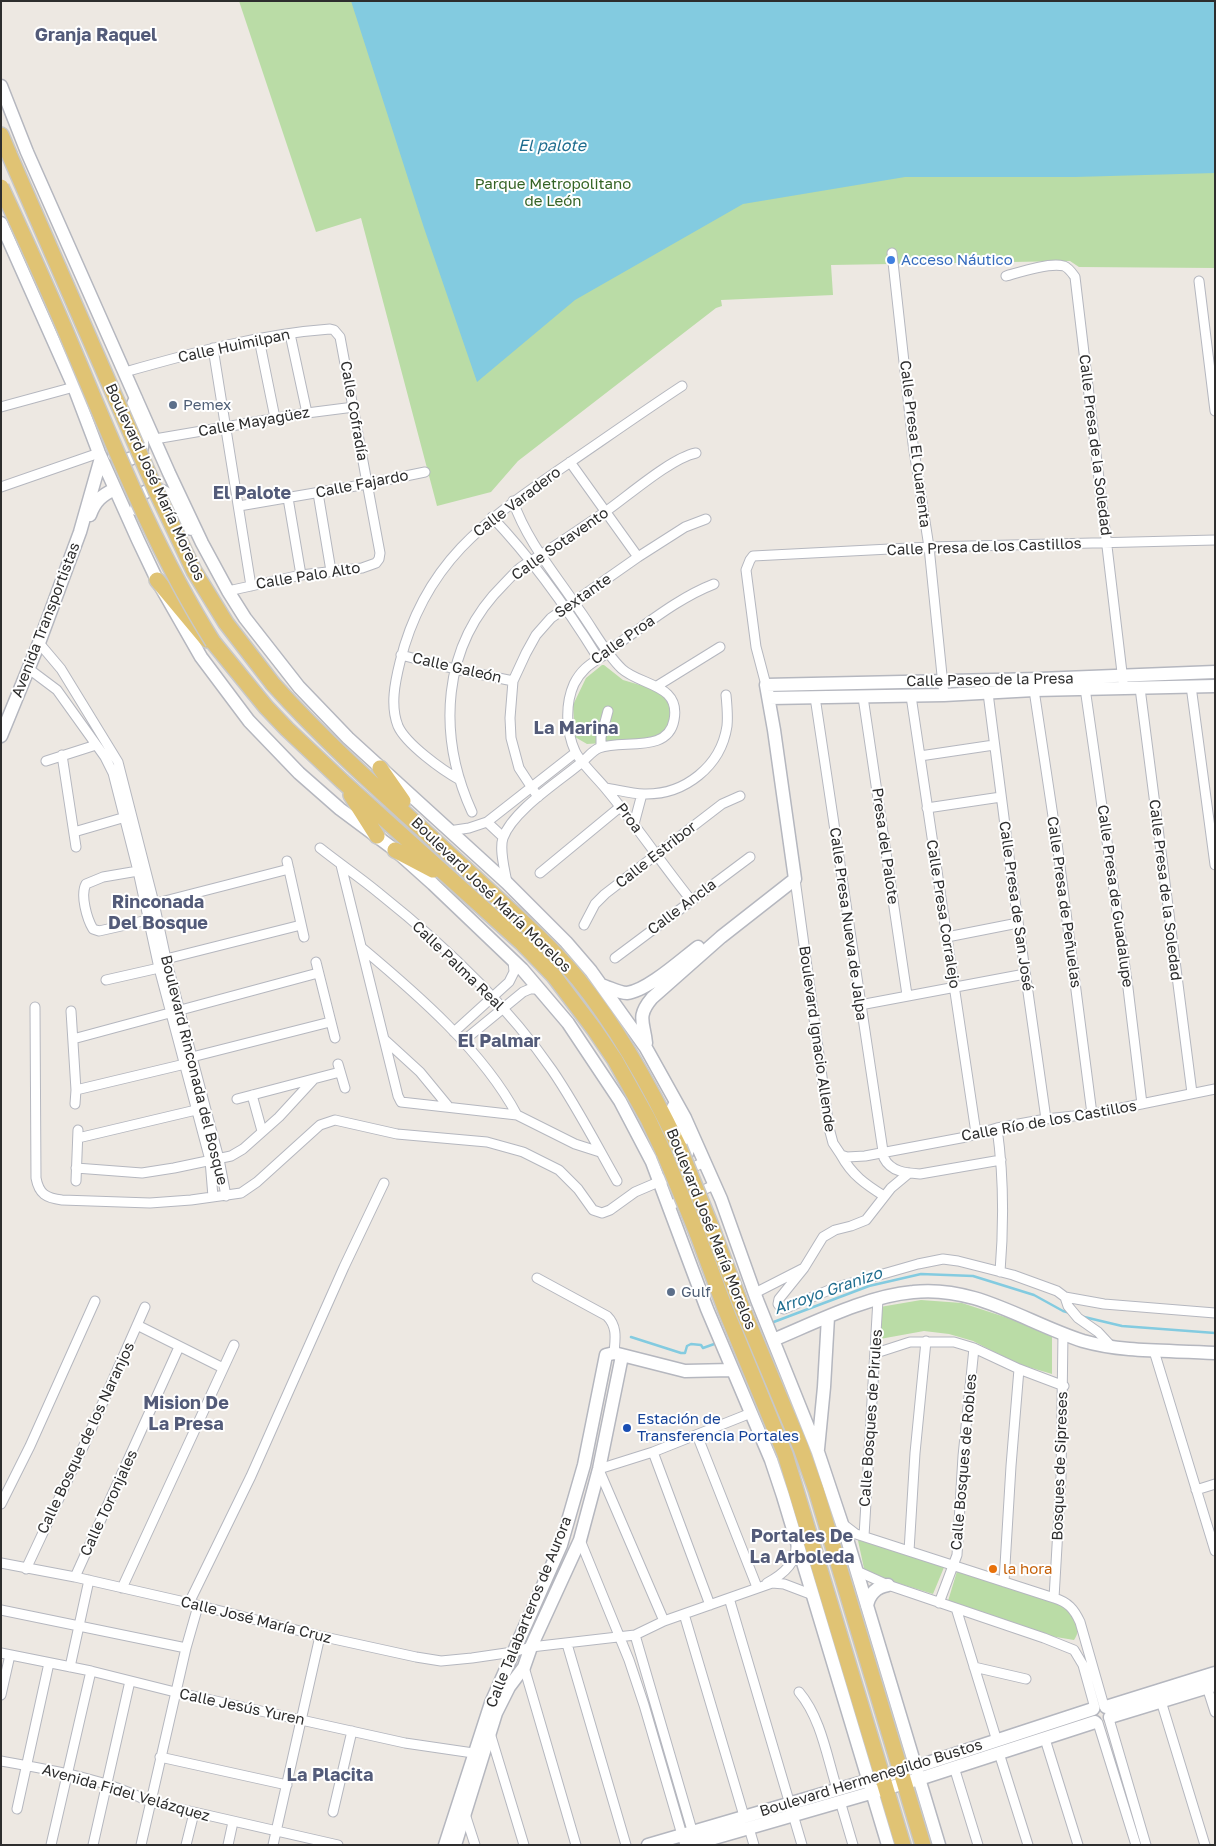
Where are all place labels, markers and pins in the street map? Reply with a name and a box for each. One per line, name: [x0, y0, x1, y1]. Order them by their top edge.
place label: Acceso Náutico: [901, 251, 1013, 269]
marker: Acceso Náutico: [885, 254, 897, 266]
place label: Pemex: [183, 396, 231, 414]
marker: Pemex: [167, 399, 179, 411]
place label: Gulf: [681, 1283, 711, 1301]
marker: Gulf: [665, 1286, 677, 1298]
place label: Estación de Transferencia Portales: [637, 1410, 799, 1445]
marker: Estación de Transferencia Portales: [621, 1422, 633, 1434]
place label: la hora: [1003, 1560, 1052, 1578]
marker: la hora: [987, 1563, 999, 1575]

